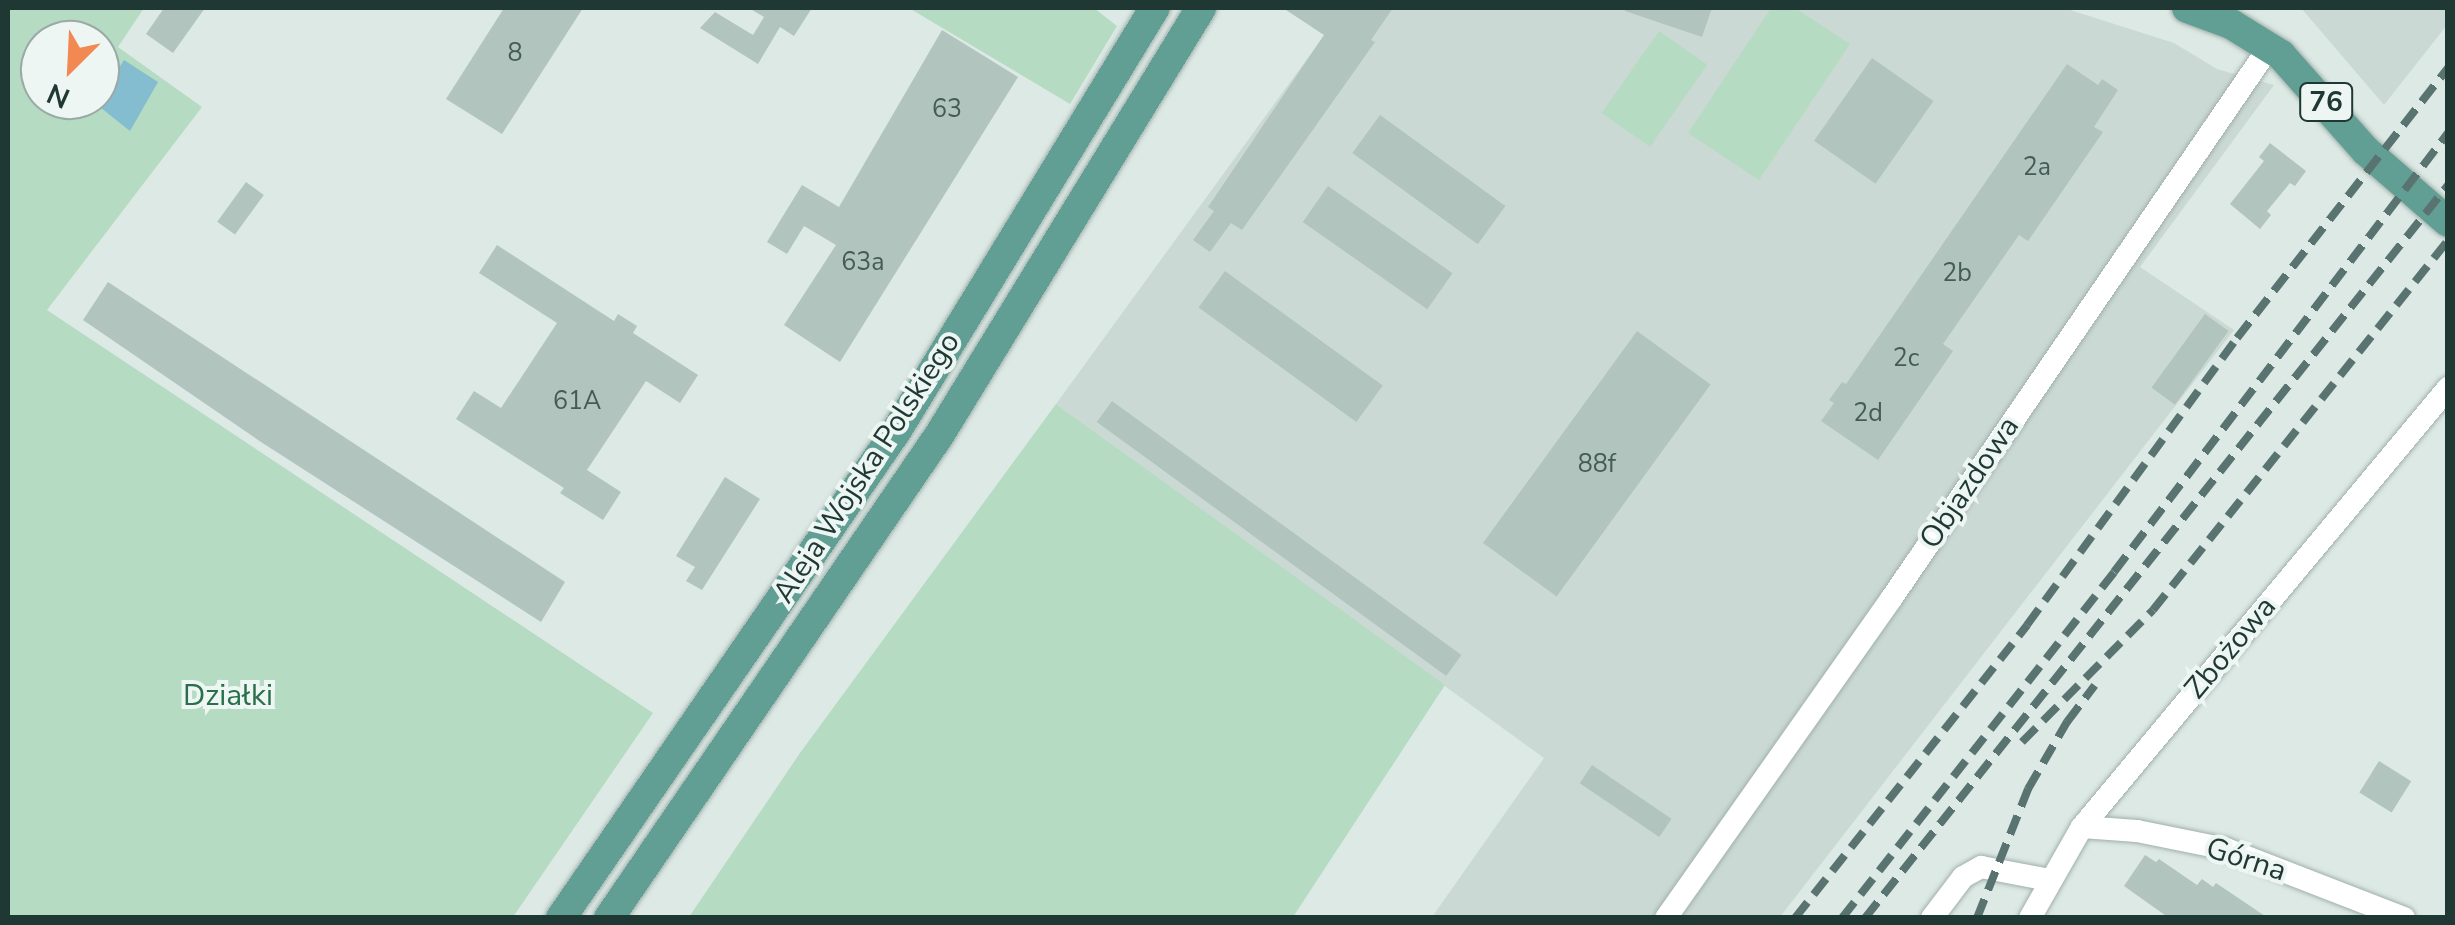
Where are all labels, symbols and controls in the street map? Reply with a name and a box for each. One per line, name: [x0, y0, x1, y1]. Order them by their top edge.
north arrow: [20, 20, 120, 120]
house number: 8: [508, 38, 522, 68]
text: N: [41, 74, 76, 117]
road number: 76: [2298, 79, 2354, 125]
house number: 63: [932, 94, 962, 124]
house number: 2a: [2023, 152, 2051, 182]
house number: 63a: [841, 247, 885, 277]
house number: 2b: [1942, 258, 1972, 288]
street label: Aleja Wojska Polskiego: [766, 326, 968, 610]
house number: 2c: [1893, 343, 1919, 373]
house number: 61A: [553, 386, 601, 416]
house number: 2d: [1853, 398, 1883, 428]
street label: Objazdowa: [1913, 410, 2027, 556]
house number: 88f: [1578, 449, 1616, 479]
street label: Zbożowa: [2178, 589, 2284, 707]
park label: Działki: [183, 678, 273, 714]
street label: Górna: [2201, 830, 2291, 890]

